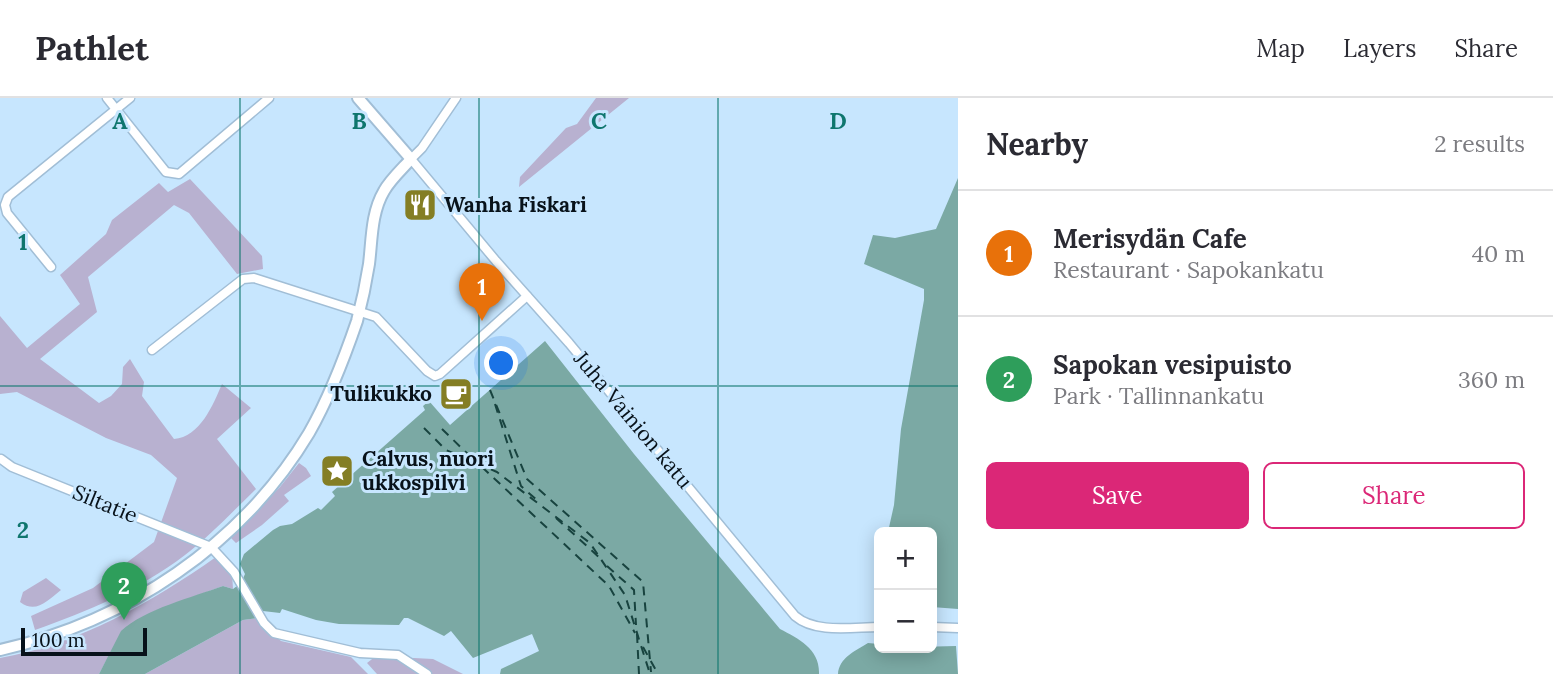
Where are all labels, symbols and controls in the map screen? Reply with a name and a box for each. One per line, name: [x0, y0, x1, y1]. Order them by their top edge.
text: Pathlet: [35, 27, 149, 69]
text: Map: [1256, 33, 1305, 64]
text: Layers: [1343, 33, 1416, 64]
text: Share: [1454, 33, 1518, 64]
text: A: [112, 106, 128, 135]
text: B: [351, 106, 367, 135]
text: C: [591, 106, 607, 135]
text: D: [829, 106, 847, 135]
text: Nearby: [986, 125, 1088, 163]
text: 2 results: [1434, 129, 1525, 158]
restaurant icon: Wanha Fiskari: [401, 186, 439, 224]
place label: Wanha Fiskari: [444, 191, 587, 218]
text: Merisydän Cafe: [1053, 222, 1247, 255]
text: 1: [18, 227, 28, 256]
text: 1: [1004, 239, 1014, 268]
text: 40 m: [1472, 239, 1525, 268]
text: Restaurant · Sapokankatu: [1053, 255, 1324, 284]
pin: 1: [459, 263, 505, 321]
street label: Juha Vainion katu: [567, 345, 699, 494]
your location: [484, 346, 518, 380]
text: Sapokan vesipuisto: [1053, 348, 1292, 381]
text: 2: [1003, 365, 1015, 394]
text: 360 m: [1458, 365, 1525, 394]
cafe icon: Tulikukko: [437, 375, 475, 413]
place label: Tulikukko: [330, 380, 432, 407]
text: Park · Tallinnankatu: [1053, 381, 1264, 410]
place label: Calvus, nuori ukkospilvi: [362, 445, 494, 496]
place icon: Calvus, nuori ukkospilvi: [318, 452, 356, 490]
button: Save: [986, 462, 1249, 529]
button: Share: [1263, 462, 1525, 529]
street label: Siltatie: [69, 478, 142, 529]
text: 2: [17, 515, 29, 544]
map controls: [874, 527, 937, 653]
button: +: [874, 527, 937, 590]
pin: 2: [101, 562, 147, 620]
button: −: [874, 590, 937, 653]
scale bar: [21, 625, 147, 657]
text: 100 m: [32, 628, 85, 652]

